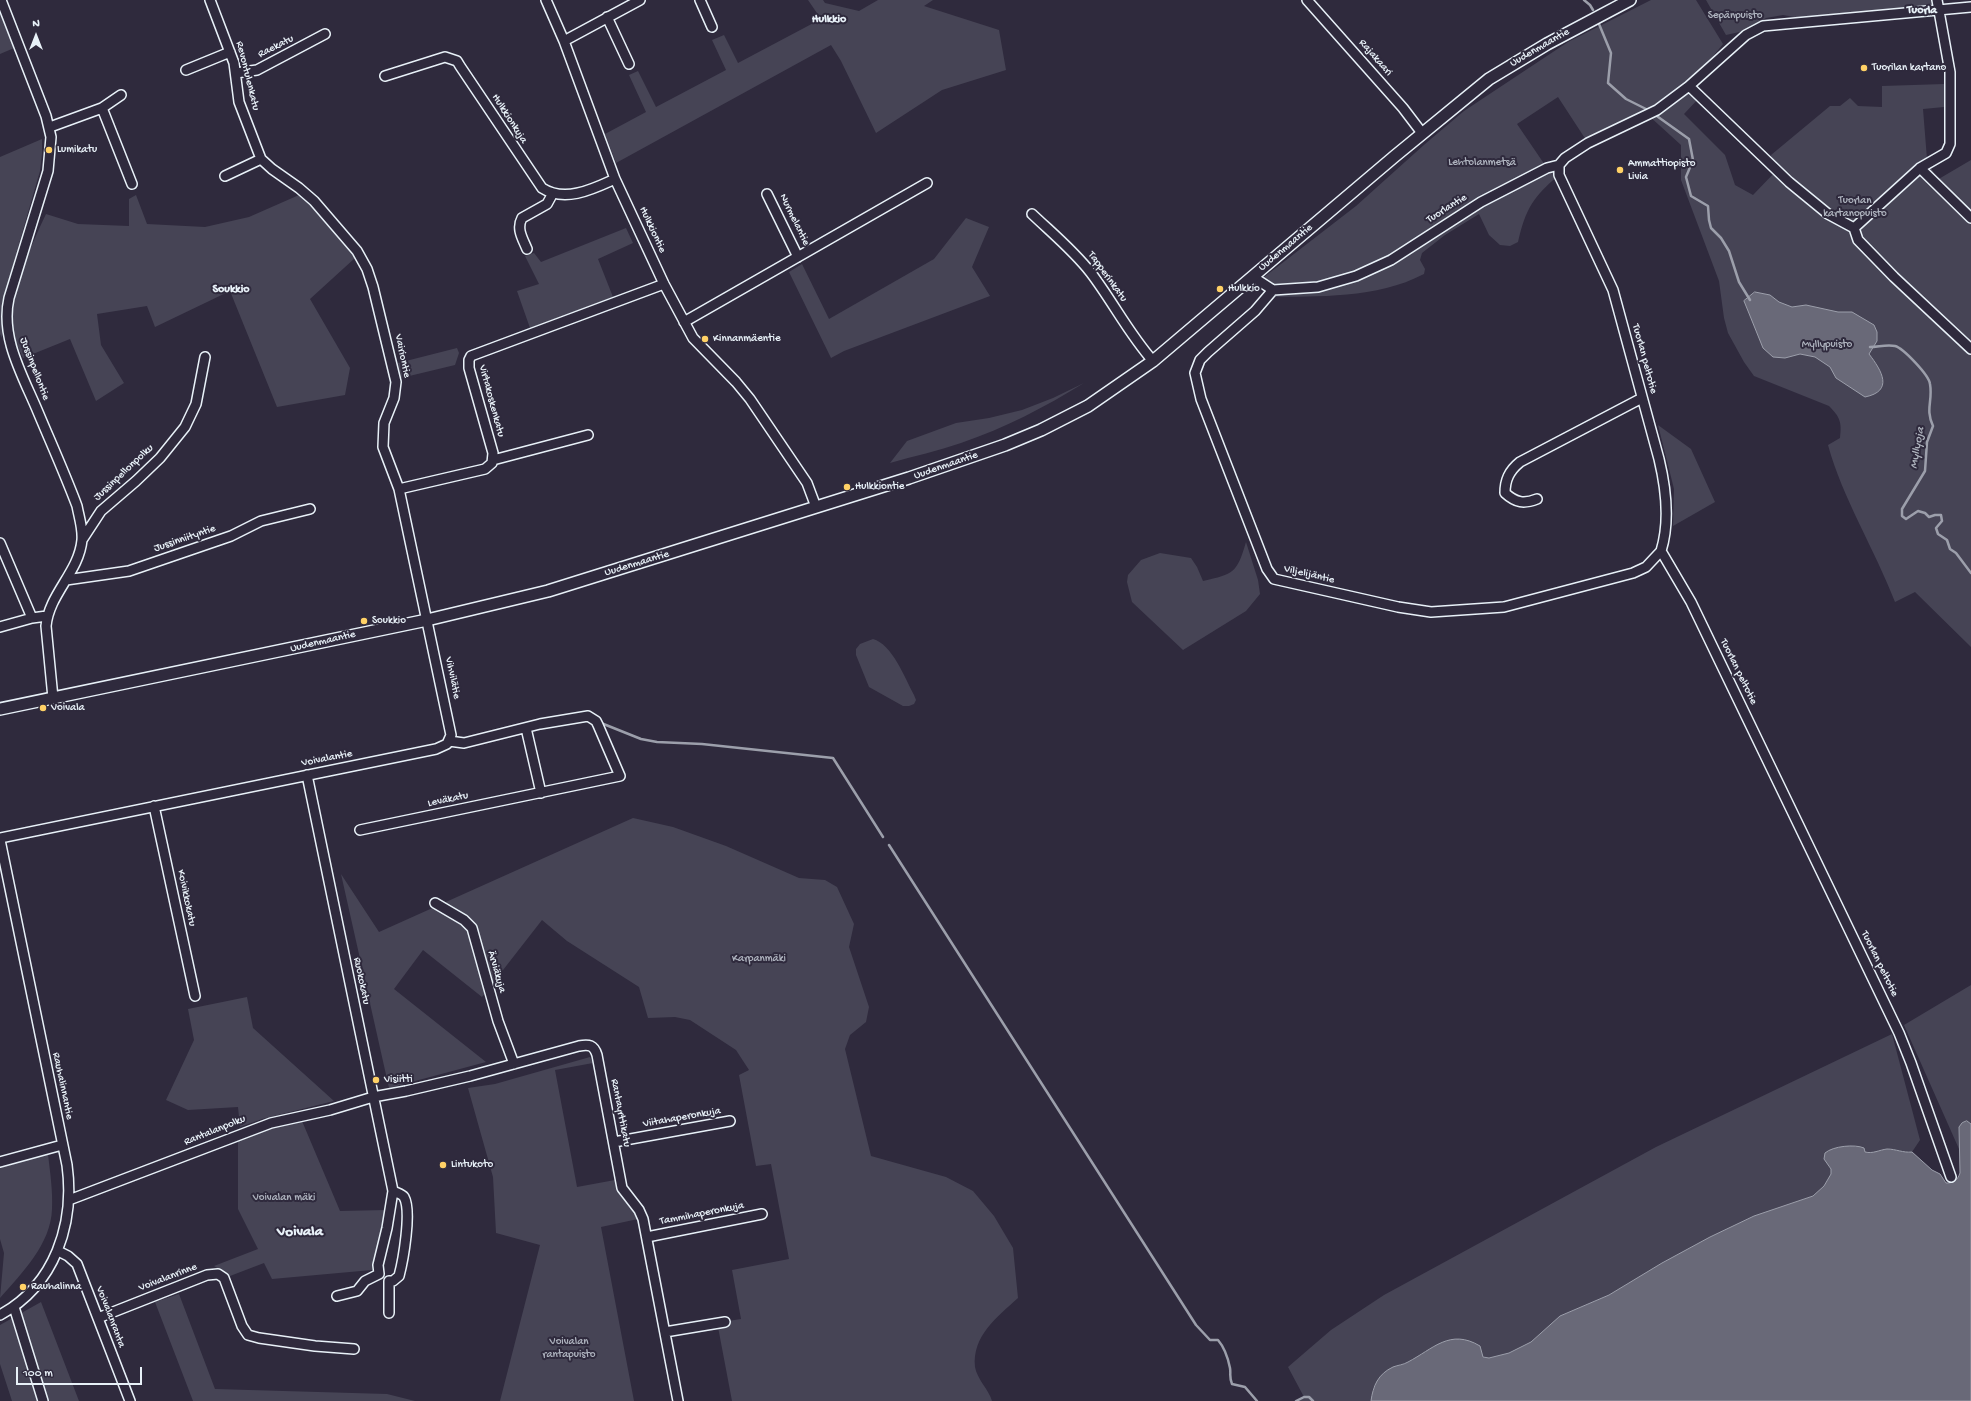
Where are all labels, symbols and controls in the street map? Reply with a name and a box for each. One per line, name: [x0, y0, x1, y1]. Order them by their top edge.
district label: Tuorla: [1907, 4, 1937, 18]
park label: Sepänpuisto: [1708, 9, 1762, 23]
district label: Hulkkio: [812, 13, 846, 27]
north arrow: [16, 16, 56, 56]
text: N: [32, 18, 40, 30]
street label: Uudenmaantie: [1508, 26, 1572, 70]
street label: Raekatu: [256, 32, 296, 62]
street label: Rajakaari: [1355, 37, 1395, 79]
street label: Revontulenkatu: [232, 40, 262, 112]
place label: Tuorilan kartano: [1872, 61, 1946, 75]
marker: Tuorilan kartano: [1859, 63, 1869, 73]
street label: Hulkkionkuja: [488, 92, 530, 146]
place label: Lumikatu: [57, 143, 97, 157]
marker: Lumikatu: [44, 145, 54, 155]
park label: Lehtolanmetsä: [1448, 156, 1516, 170]
place label: Ammattiopisto Livia: [1628, 157, 1695, 183]
marker: Ammattiopisto Livia: [1615, 165, 1625, 175]
street label: Tuorlantie: [1424, 191, 1470, 227]
street label: Nurmelantie: [776, 192, 812, 248]
park label: Tuorlan kartanopuisto: [1823, 194, 1887, 220]
street label: Hulkkiontie: [636, 205, 668, 255]
street label: Uudenmaantie: [1256, 222, 1316, 274]
street label: Tapperinkatu: [1084, 249, 1130, 305]
place label: Hulkkio: [1228, 282, 1260, 296]
district label: Soukkio: [213, 283, 249, 297]
marker: Hulkkio: [1215, 284, 1225, 294]
street label: Tuorlan peltotie: [1628, 323, 1660, 395]
place label: Kinnanmäentie: [713, 332, 781, 346]
street label: Vairiontie: [391, 333, 413, 379]
marker: Kinnanmäentie: [700, 334, 710, 344]
street label: Jussinpellontie: [16, 336, 52, 402]
park label: Myllypuisto: [1802, 338, 1852, 352]
street label: Virtakoskenkatu: [475, 363, 507, 439]
water label: Myllyoja: [1907, 426, 1929, 470]
street label: Jussinpellonpolku: [91, 442, 157, 504]
street label: Uudenmaantie: [912, 449, 980, 483]
place label: Hulkkiontie: [855, 480, 905, 494]
marker: Hulkkiontie: [842, 482, 852, 492]
street label: Jussinniityntie: [152, 522, 218, 556]
street label: Uudenmaantie: [603, 548, 671, 580]
street label: Viljelijäntie: [1282, 563, 1336, 587]
place label: Soukkio: [372, 614, 406, 628]
marker: Soukkio: [359, 616, 369, 626]
street label: Uudenmaantie: [289, 628, 357, 656]
street label: Tuorlan peltotie: [1716, 637, 1760, 707]
street label: Vihvilätie: [441, 656, 463, 700]
place label: Voivala: [51, 701, 85, 715]
marker: Voivala: [38, 703, 48, 713]
street label: Voivalantie: [300, 748, 354, 770]
street label: Leväkatu: [426, 789, 470, 811]
street label: Koivikkokatu: [174, 868, 198, 928]
street label: Tuorlan peltotie: [1857, 929, 1901, 999]
street label: Ärviäkuja: [484, 949, 508, 995]
park label: Karpanmäki: [732, 952, 786, 966]
street label: Ruokokatu: [350, 956, 372, 1006]
street label: Rauhalinnantie: [48, 1051, 76, 1121]
place label: Visiitti: [384, 1073, 413, 1087]
marker: Visiitti: [371, 1075, 381, 1085]
street label: Rantayrttikatu: [607, 1078, 633, 1148]
street label: Viitahaperonkuja: [642, 1105, 722, 1131]
street label: Rantalanpolku: [182, 1113, 248, 1149]
place label: Lintukoto: [451, 1158, 493, 1172]
marker: Lintukoto: [438, 1160, 448, 1170]
park label: Voivalan mäki: [253, 1191, 315, 1205]
street label: Tammihaperonkuja: [659, 1199, 745, 1229]
district label: Voivala: [277, 1224, 323, 1242]
street label: Voivalanrinne: [137, 1261, 199, 1295]
place label: Rauhalinna: [31, 1280, 81, 1294]
marker: Rauhalinna: [18, 1282, 28, 1292]
street label: Voivalanranta: [92, 1284, 128, 1350]
park label: Voivalan rantapuisto: [542, 1335, 596, 1361]
scale bar: [18, 1359, 144, 1385]
text: 100 m: [23, 1367, 53, 1381]

